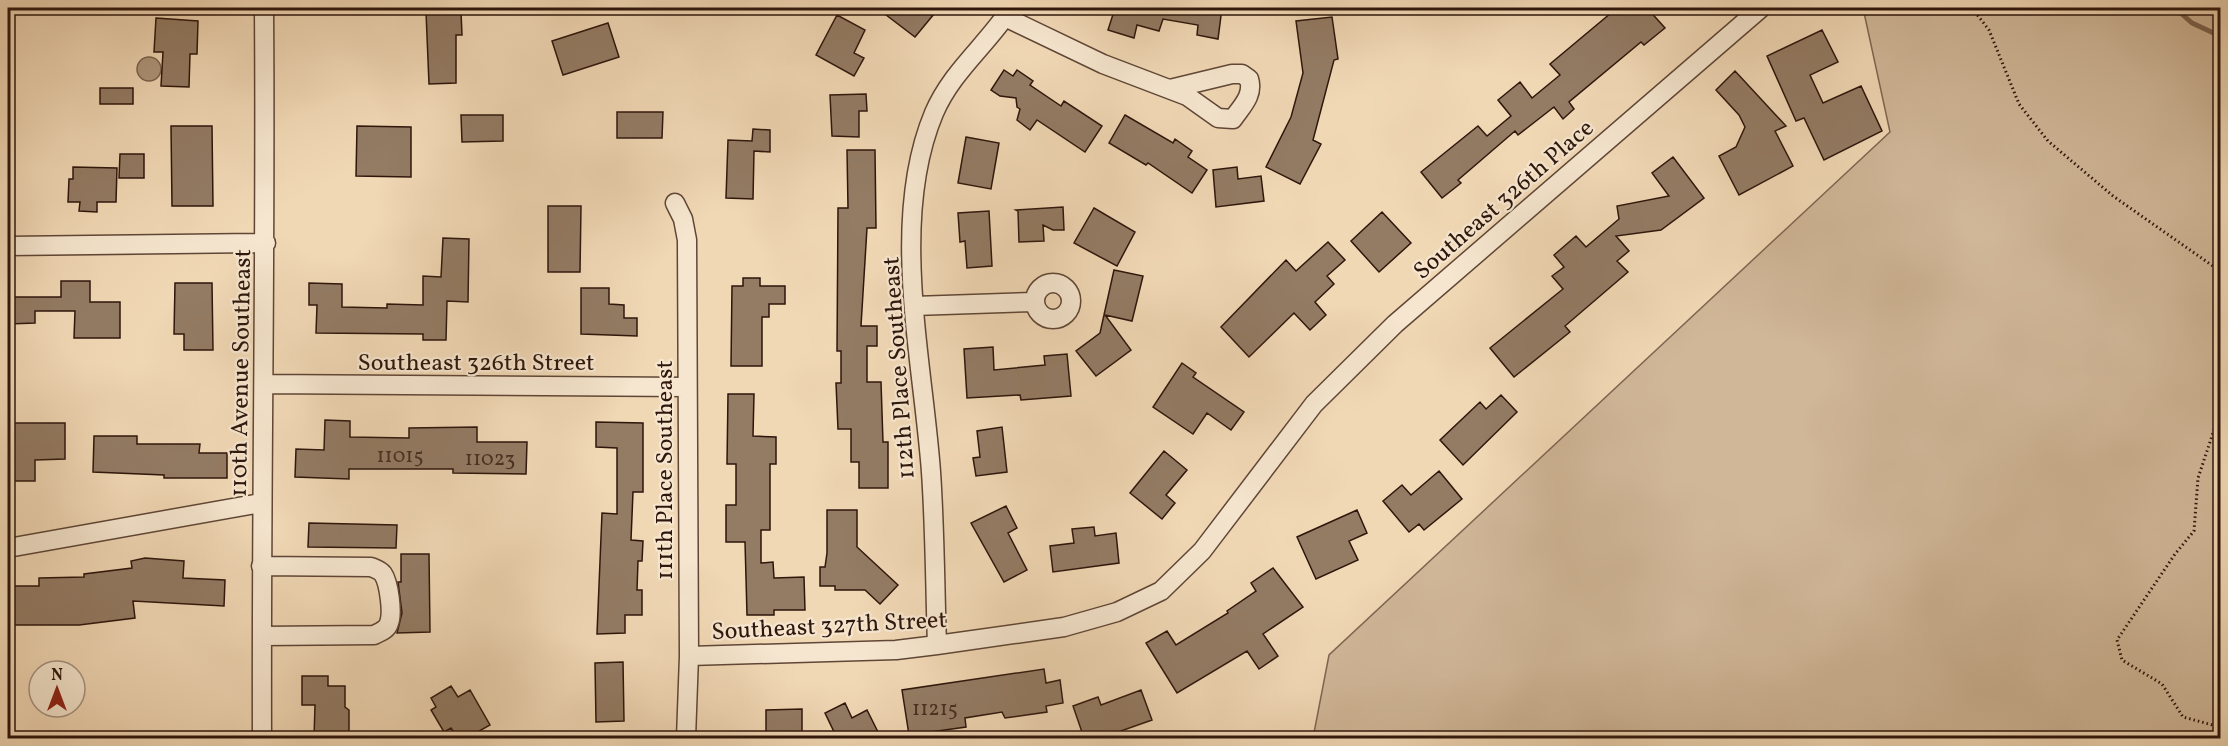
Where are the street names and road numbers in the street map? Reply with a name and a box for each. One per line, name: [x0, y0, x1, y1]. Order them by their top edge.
street label: Southeast 326th Place: [1407, 113, 1602, 289]
street label: 110th Avenue Southeast: [223, 249, 261, 497]
street label: 112th Place Southeast: [875, 255, 925, 480]
street label: Southeast 326th Street: [358, 347, 594, 381]
street label: 111th Place Southeast: [649, 360, 683, 580]
street label: Southeast 327th Street: [710, 604, 948, 650]

